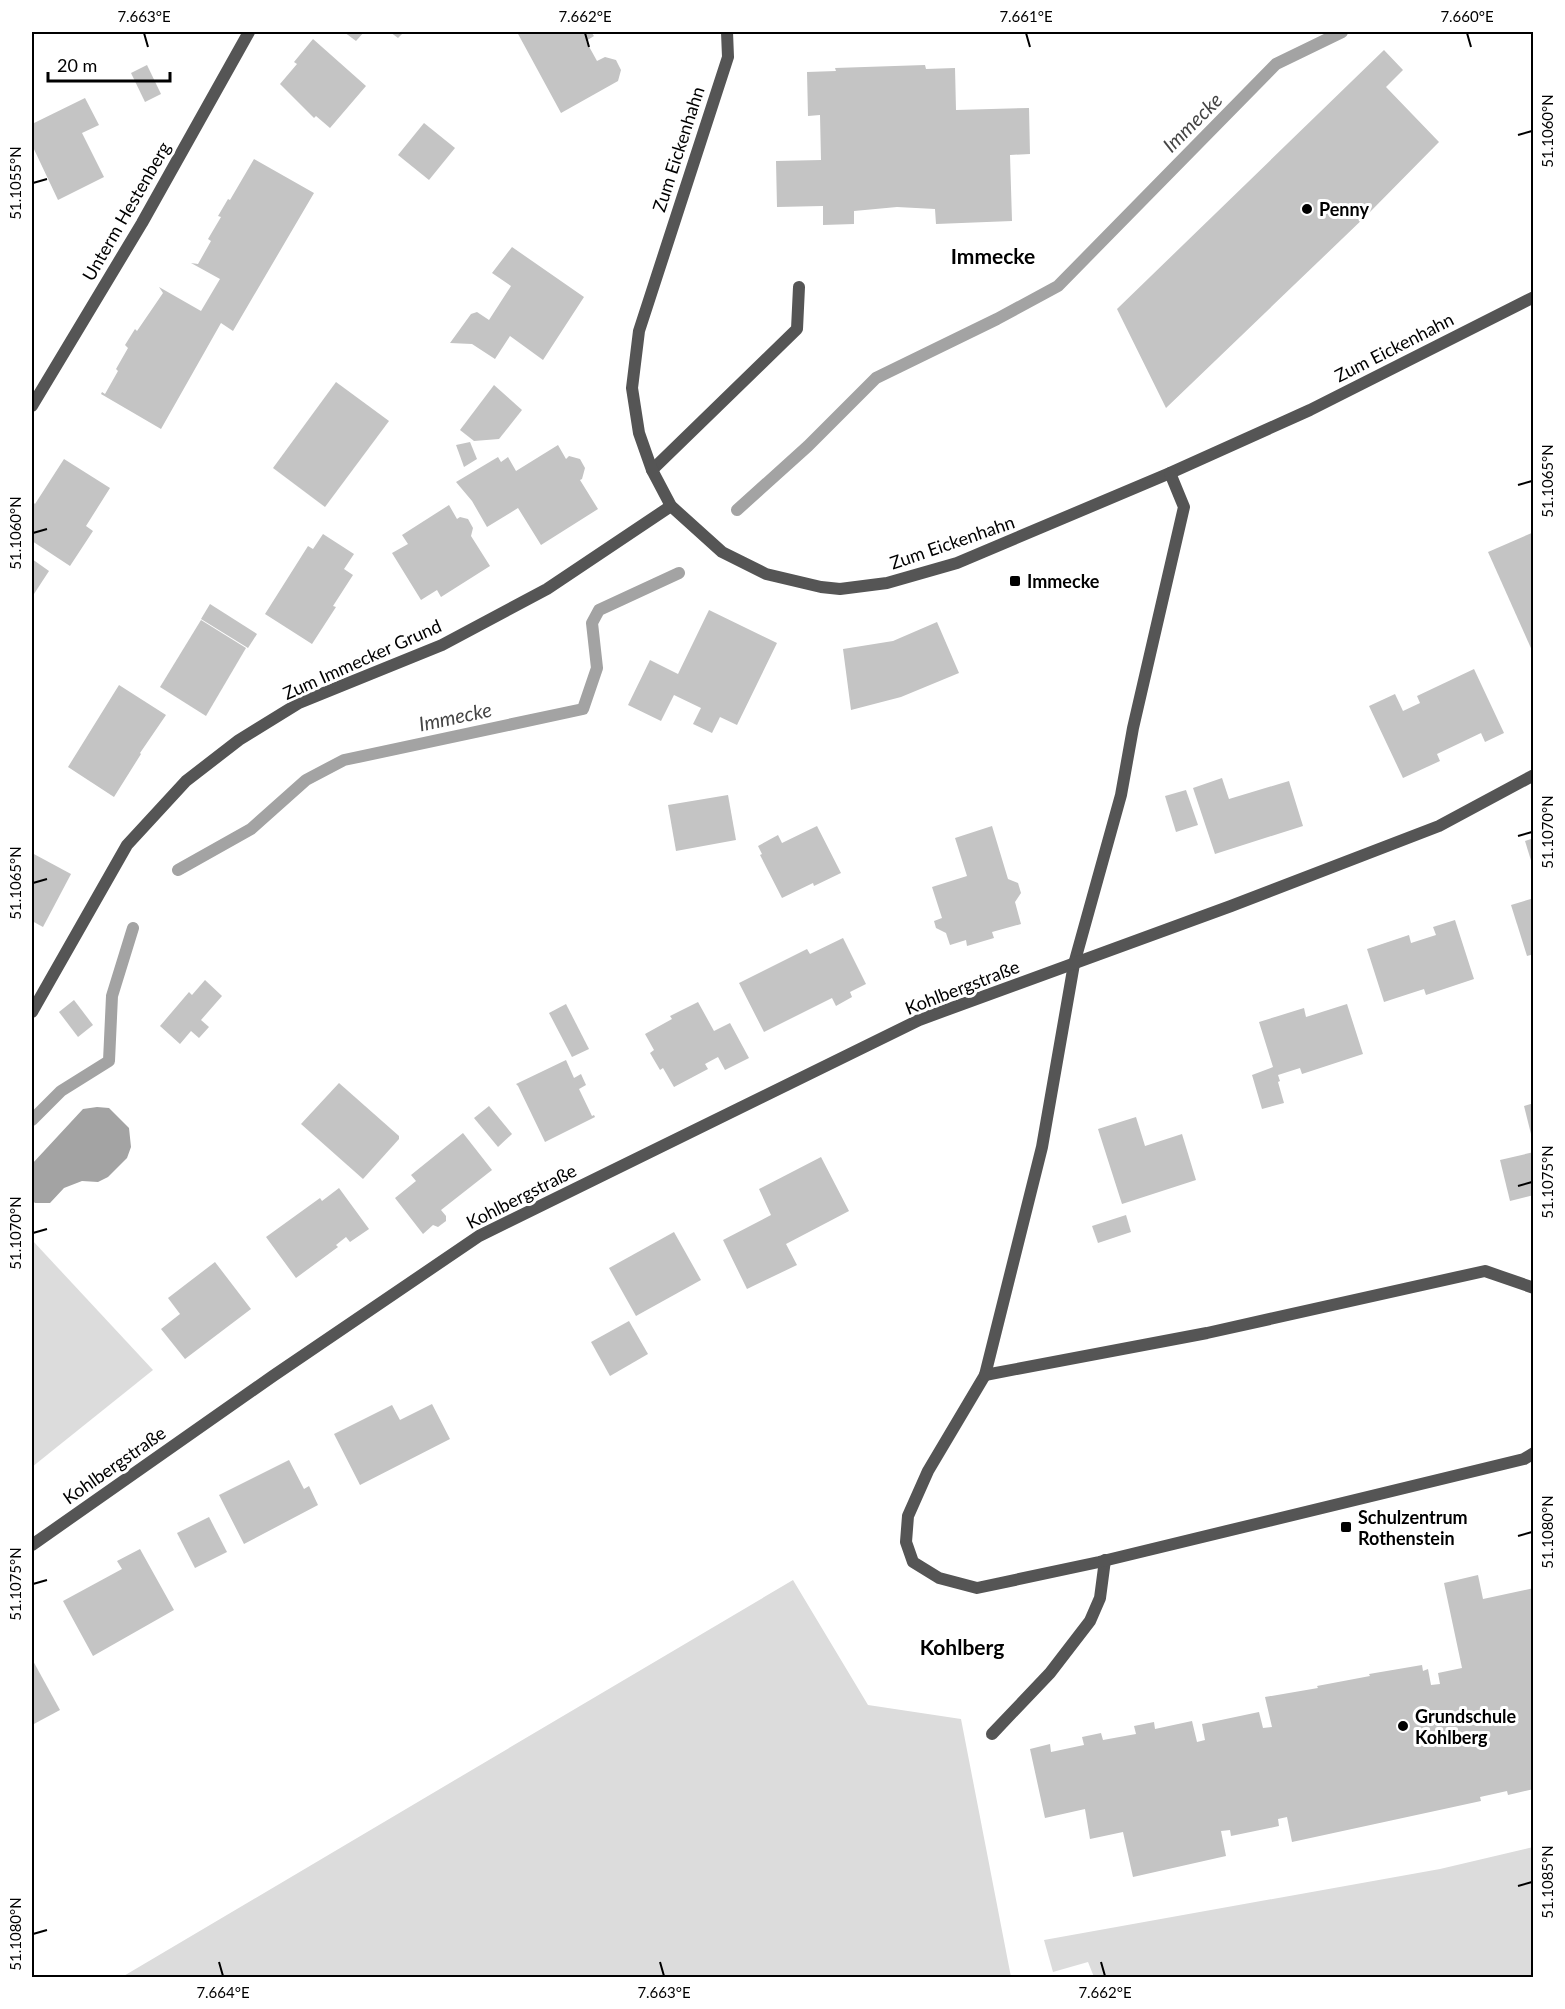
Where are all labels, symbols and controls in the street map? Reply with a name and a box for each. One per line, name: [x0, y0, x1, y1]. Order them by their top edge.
text: 7.663°E: [117, 7, 171, 25]
text: 7.662°E: [558, 7, 612, 25]
text: 7.661°E: [999, 7, 1053, 25]
text: 7.660°E: [1440, 7, 1494, 25]
scale bar: [48, 45, 170, 83]
text: 20 m: [57, 54, 97, 76]
street label: Zum Eickenhahn: [647, 84, 709, 214]
water label: Immecke: [1157, 87, 1227, 157]
text: 51.1060°N: [1538, 94, 1556, 168]
street label: Unterm Hestenberg: [77, 138, 175, 284]
text: 51.1055°N: [6, 146, 24, 220]
place label: Penny: [1319, 198, 1369, 220]
marker: Penny: [1300, 202, 1314, 216]
district label: Immecke: [951, 243, 1035, 268]
street label: Zum Eickenhahn: [1331, 308, 1457, 386]
text: 51.1065°N: [1538, 444, 1556, 518]
text: 51.1060°N: [6, 496, 24, 570]
street label: Zum Eickenhahn: [887, 510, 1017, 574]
place label: Immecke: [1027, 570, 1100, 592]
marker: Immecke: [1008, 574, 1022, 588]
street label: Zum Immecker Grund: [279, 614, 445, 704]
water label: Immecke: [416, 697, 494, 735]
text: 51.1070°N: [1538, 795, 1556, 869]
text: 51.1065°N: [6, 846, 24, 920]
street label: Kohlbergstraße: [902, 955, 1022, 1019]
text: 51.1075°N: [1538, 1145, 1556, 1219]
street label: Kohlbergstraße: [462, 1159, 580, 1233]
text: 51.1070°N: [6, 1196, 24, 1270]
street label: Kohlbergstraße: [58, 1421, 170, 1509]
text: 51.1080°N: [1538, 1495, 1556, 1569]
place label: Schulzentrum Rothenstein: [1358, 1506, 1468, 1549]
marker: Schulzentrum Rothenstein: [1339, 1520, 1353, 1534]
text: 51.1075°N: [6, 1547, 24, 1621]
district label: Kohlberg: [920, 1634, 1004, 1659]
place label: Grundschule Kohlberg: [1415, 1705, 1517, 1748]
marker: Grundschule Kohlberg: [1396, 1719, 1410, 1733]
text: 51.1085°N: [1538, 1845, 1556, 1919]
text: 51.1080°N: [6, 1897, 24, 1971]
text: 7.664°E: [196, 1983, 250, 2001]
text: 7.663°E: [637, 1983, 691, 2001]
text: 7.662°E: [1078, 1983, 1132, 2001]

